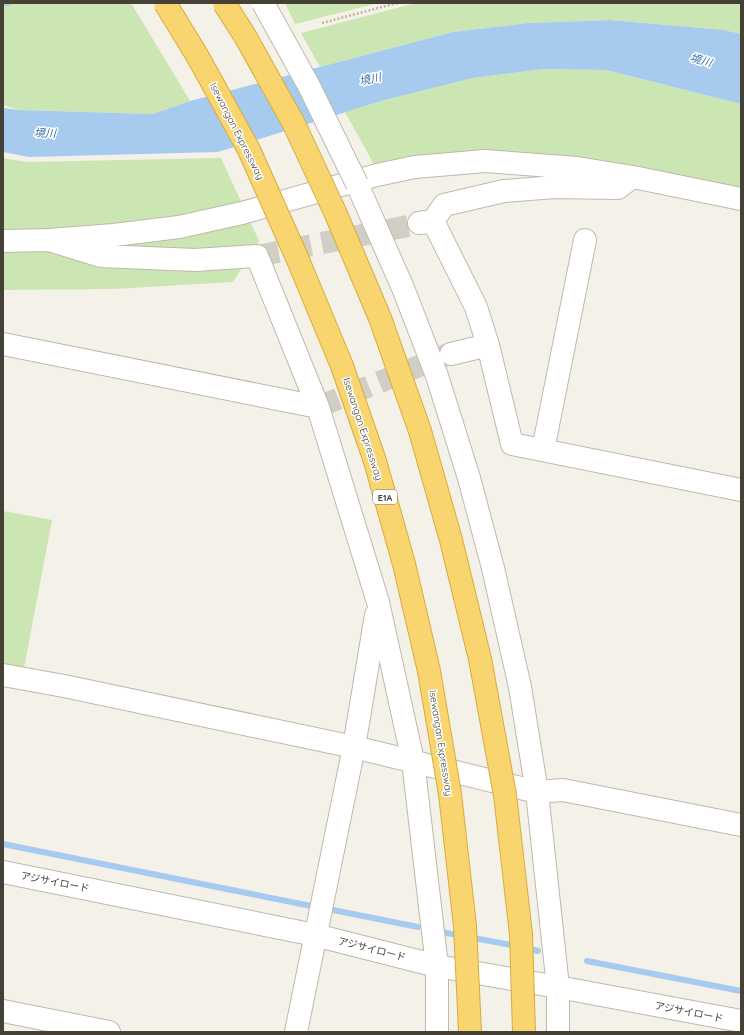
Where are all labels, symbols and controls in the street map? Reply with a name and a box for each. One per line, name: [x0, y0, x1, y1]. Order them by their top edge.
water label: 境川: [688, 50, 714, 70]
water label: 境川: [358, 69, 383, 88]
street label: Isewangan Expressway: [207, 80, 267, 182]
water label: 境川: [34, 126, 57, 140]
street label: Isewangan Expressway: [340, 376, 386, 482]
road number: E1A: [373, 490, 397, 504]
street label: Isewangan Expressway: [426, 689, 456, 797]
street label: アジサイロード: [20, 869, 90, 895]
street label: アジサイロード: [337, 934, 407, 964]
street label: アジサイロード: [654, 999, 724, 1025]

